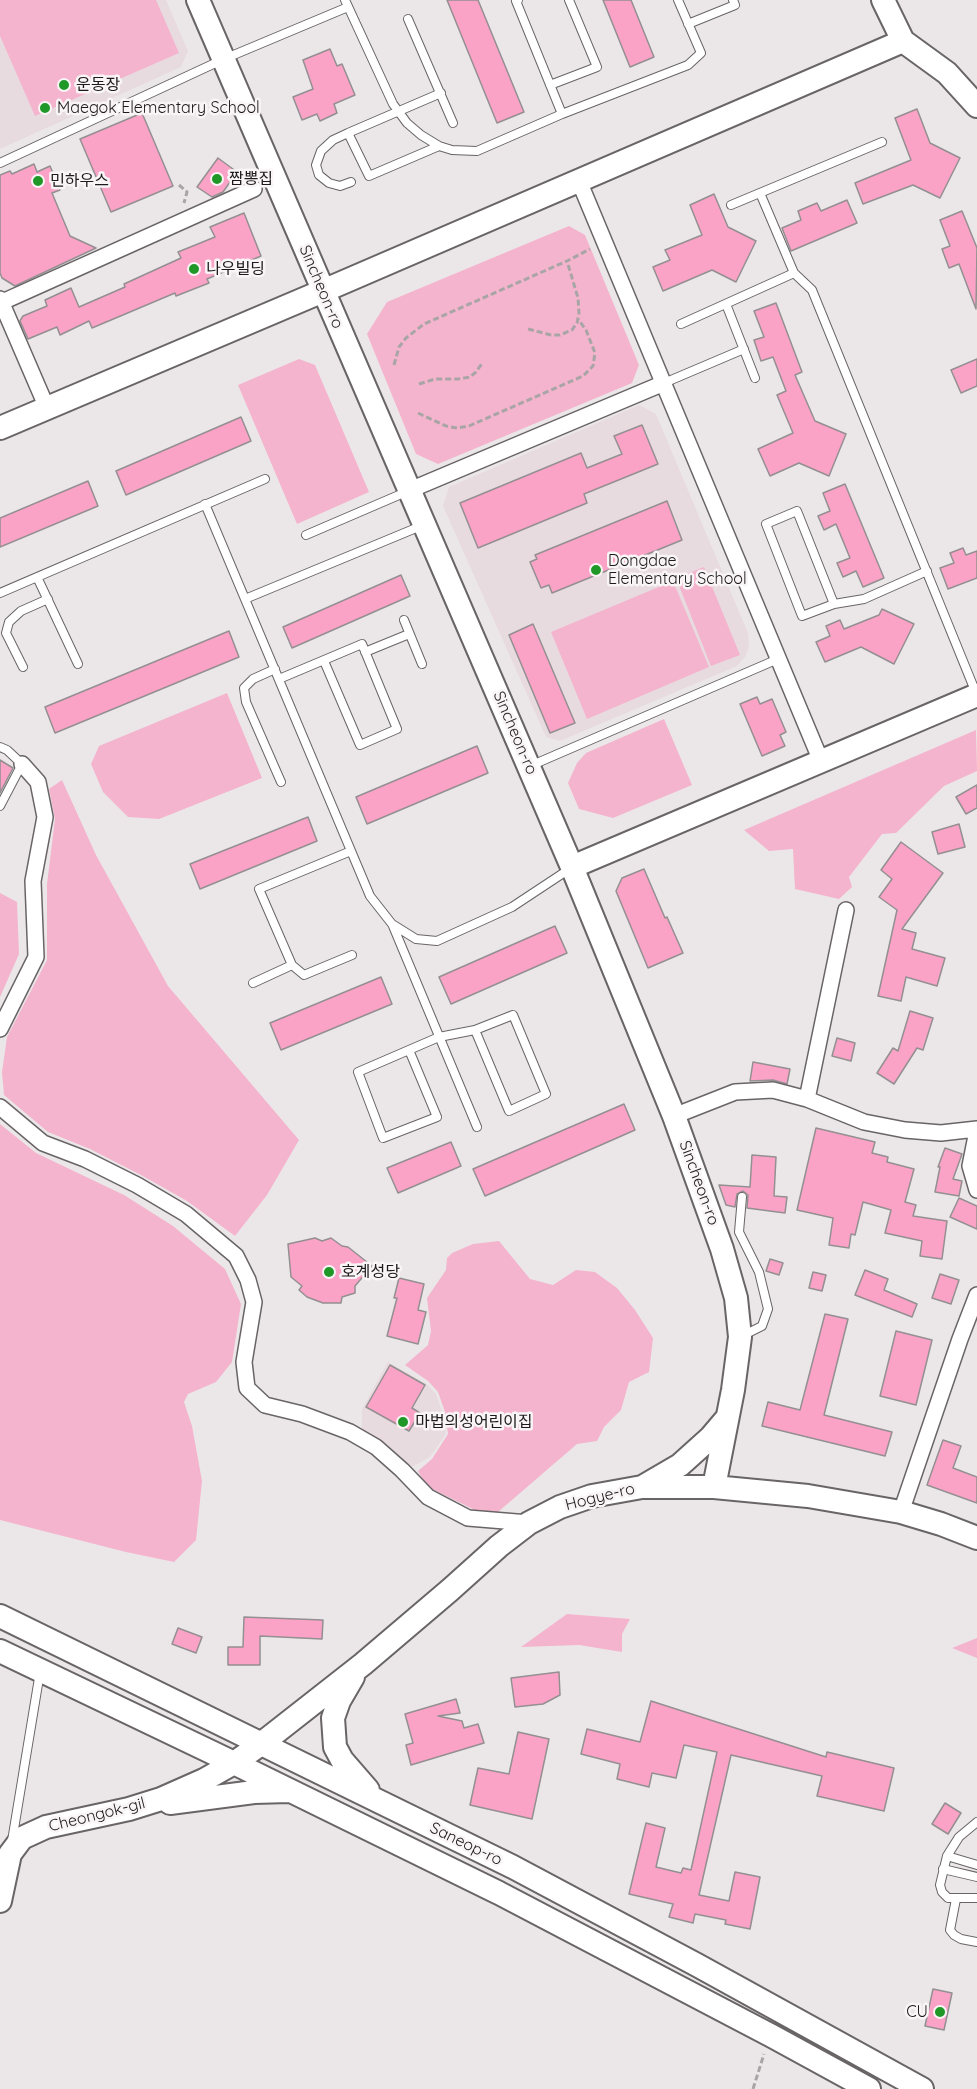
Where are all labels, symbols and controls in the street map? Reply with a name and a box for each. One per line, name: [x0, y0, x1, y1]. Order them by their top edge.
place label: 운동장: [76, 75, 120, 95]
marker: 운동장: [57, 78, 71, 92]
place label: Maegok Elementary School: [57, 98, 260, 118]
marker: Maegok Elementary School: [38, 101, 52, 115]
place label: 짬뽕집: [229, 169, 273, 189]
place label: 민하우스: [50, 171, 109, 191]
marker: 짬뽕집: [210, 172, 224, 186]
marker: 민하우스: [31, 174, 45, 188]
street label: Sincheon-ro: [295, 242, 347, 332]
place label: 나우빌딩: [206, 259, 265, 279]
marker: 나우빌딩: [187, 262, 201, 276]
place label: Dongdae Elementary School: [608, 551, 747, 589]
marker: Dongdae Elementary School: [589, 563, 603, 577]
street label: Sincheon-ro: [489, 688, 541, 778]
street label: Sincheon-ro: [675, 1138, 723, 1228]
place label: 호계성당: [341, 1262, 400, 1282]
marker: 호계성당: [322, 1265, 336, 1279]
place label: 마법의성어린이집: [415, 1412, 533, 1432]
marker: 마법의성어린이집: [396, 1415, 410, 1429]
street label: Hogye-ro: [563, 1479, 637, 1515]
street label: Cheongok-gil: [47, 1794, 147, 1836]
street label: Saneop-ro: [427, 1818, 505, 1870]
place label: CU: [906, 2002, 928, 2022]
marker: CU: [933, 2005, 947, 2019]

